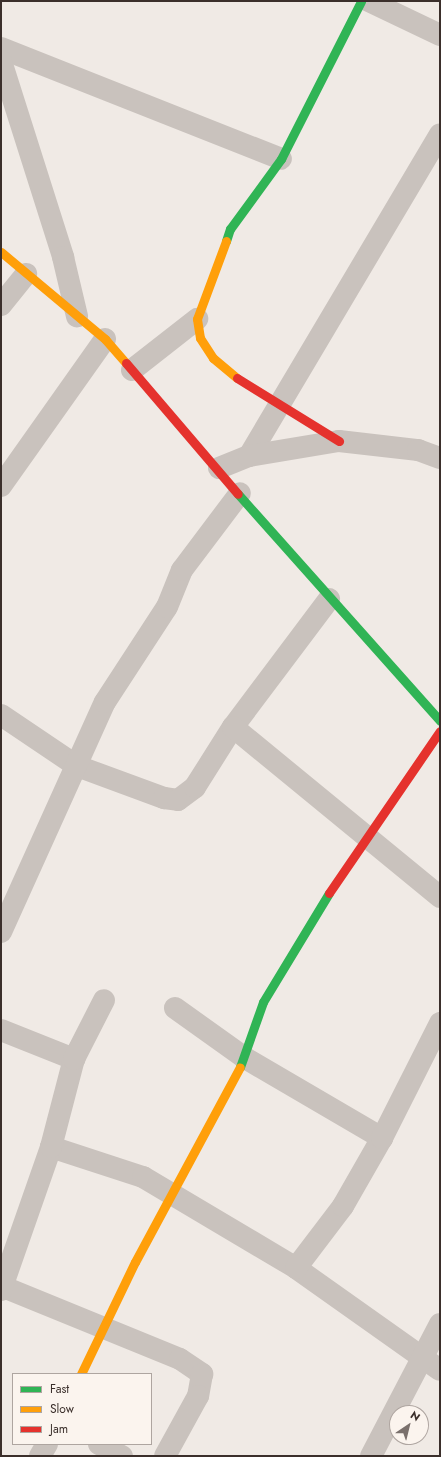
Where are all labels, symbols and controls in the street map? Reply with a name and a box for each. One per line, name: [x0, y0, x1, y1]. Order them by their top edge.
legend: [12, 1373, 152, 1445]
text: Fast: [50, 1380, 69, 1398]
text: Slow: [50, 1400, 74, 1418]
north arrow: [389, 1405, 429, 1445]
text: N: [407, 1407, 423, 1425]
text: Jam: [50, 1420, 68, 1438]

